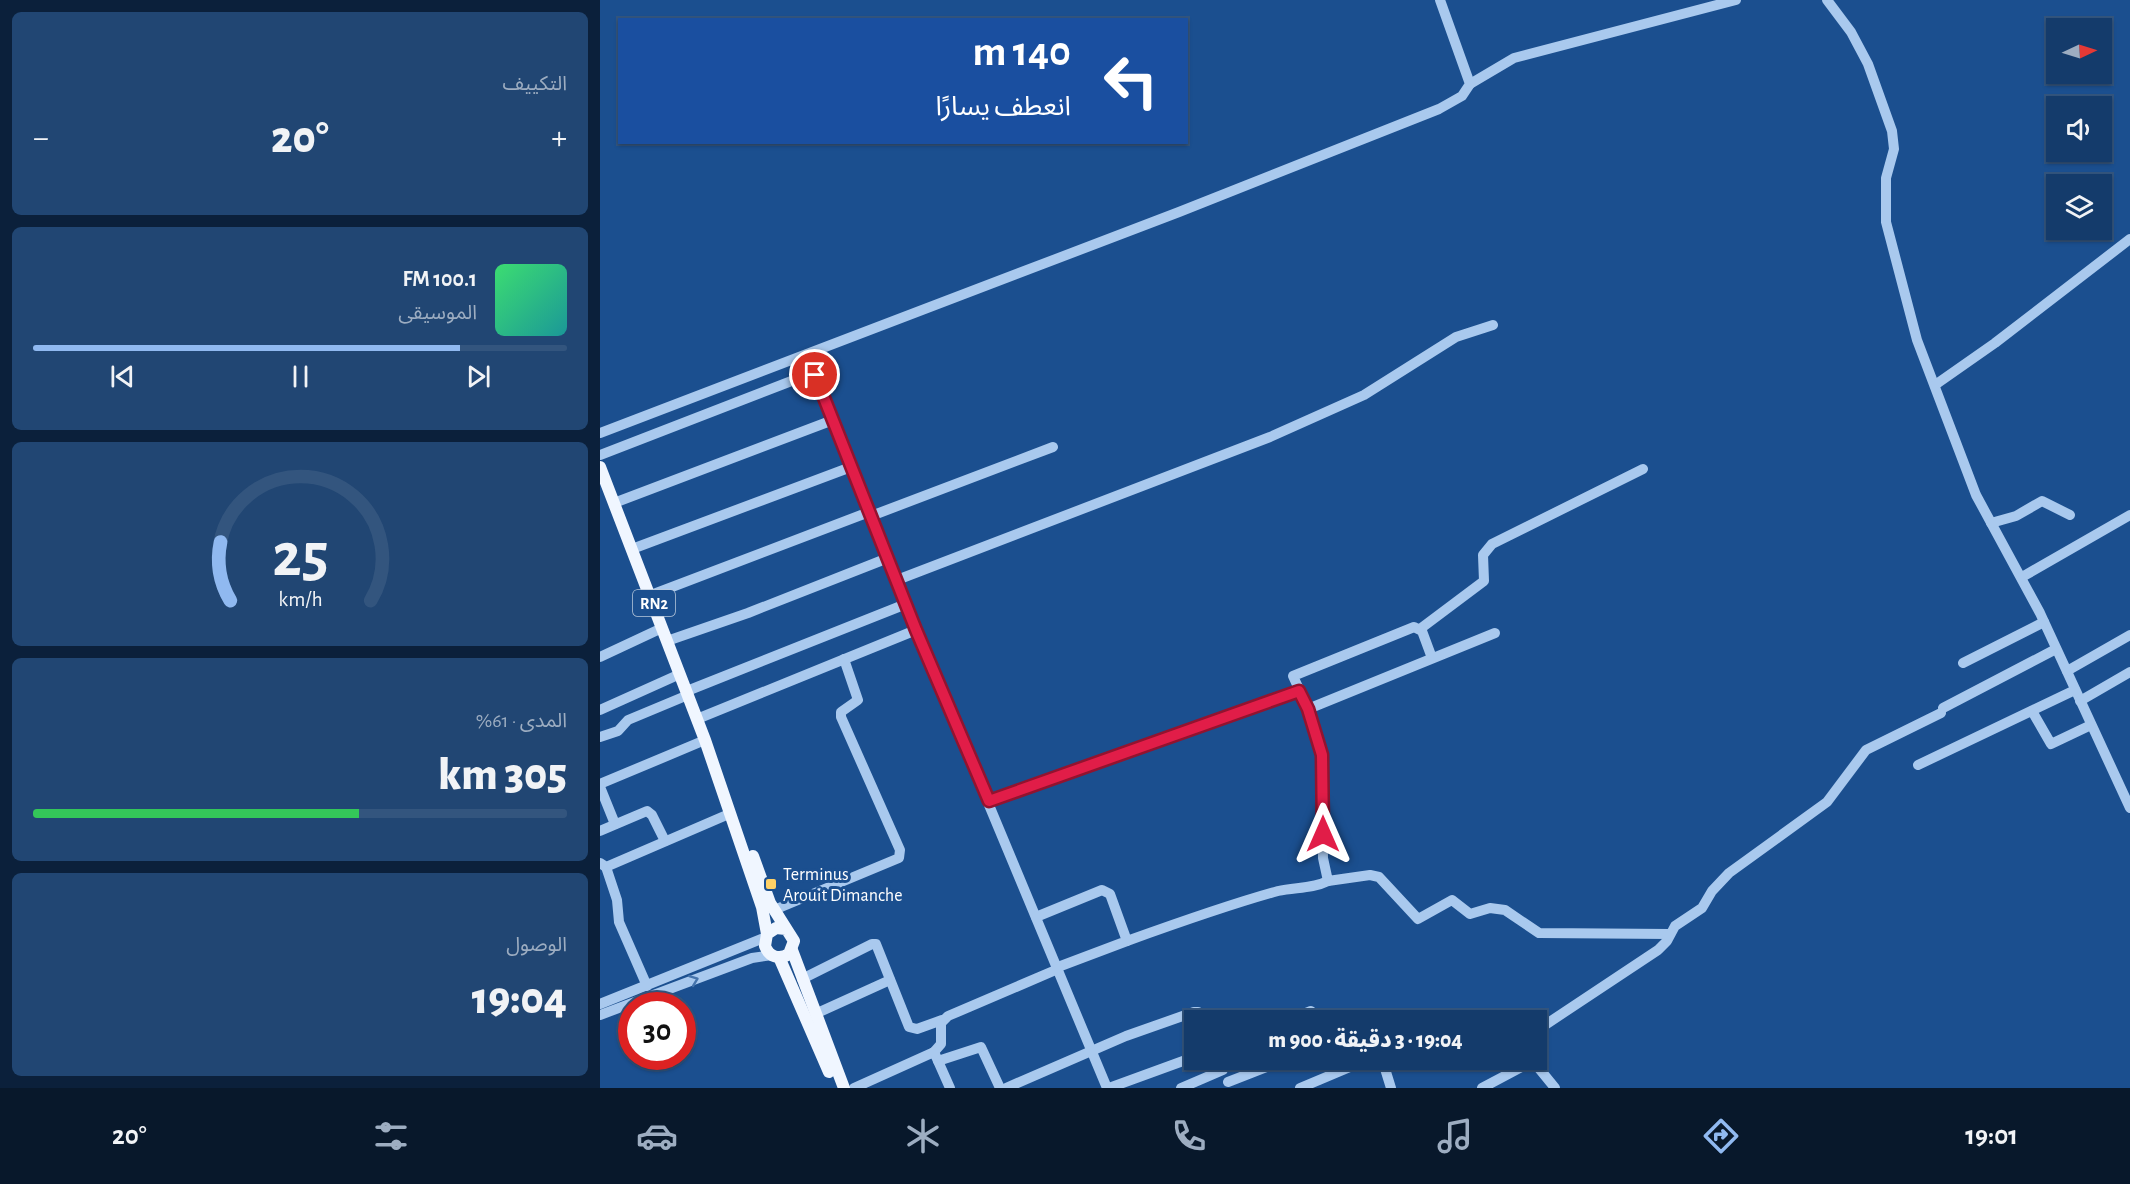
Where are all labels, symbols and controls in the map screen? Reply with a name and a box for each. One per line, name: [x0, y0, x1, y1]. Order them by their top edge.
north arrow: [2046, 18, 2112, 84]
map controls: [2046, 18, 2112, 240]
text: 140 m: [973, 31, 1071, 73]
icon: left: [1092, 42, 1170, 120]
text: التكييف: [503, 74, 567, 94]
text: انعطف يسارًا: [935, 93, 1071, 120]
button: sound: [2046, 96, 2112, 162]
text: 20°: [271, 116, 329, 161]
text: −: [33, 122, 49, 155]
text: +: [551, 122, 567, 155]
button: layers: [2046, 174, 2112, 240]
text: 100.1 FM: [403, 268, 477, 290]
text: الموسيقى: [398, 303, 477, 323]
pin: [789, 349, 840, 400]
icon: arrive: [798, 358, 831, 391]
icon: previous: [106, 360, 139, 393]
icon: pause: [284, 360, 317, 393]
icon: next: [462, 360, 495, 393]
text: 25: [272, 525, 328, 587]
text: km/h: [278, 589, 322, 610]
road number: RN2: [633, 590, 675, 616]
text: المدى · 61%: [476, 711, 567, 731]
text: 305 km: [438, 753, 567, 798]
position arrow: [1291, 802, 1355, 866]
place label: Terminus Arouit Dimanche: [783, 866, 903, 905]
marker: Terminus Arouit Dimanche: [764, 877, 778, 891]
text: الوصول: [506, 935, 567, 955]
one-way arrow: [688, 975, 699, 987]
text: 19:04: [472, 977, 567, 1022]
speed limit sign: 30: [618, 992, 696, 1070]
text: 19:04 · 3 دقيقة · 900 m: [1268, 1029, 1463, 1051]
icon: filters: [370, 1115, 412, 1157]
icon: car: [636, 1115, 678, 1157]
icon: climate: [902, 1115, 944, 1157]
icon: phone: [1168, 1115, 1210, 1157]
icon: music: [1434, 1115, 1476, 1157]
icon: directions: [1700, 1115, 1742, 1157]
text: 20°: [112, 1122, 147, 1149]
text: 19:01: [1965, 1122, 2018, 1149]

